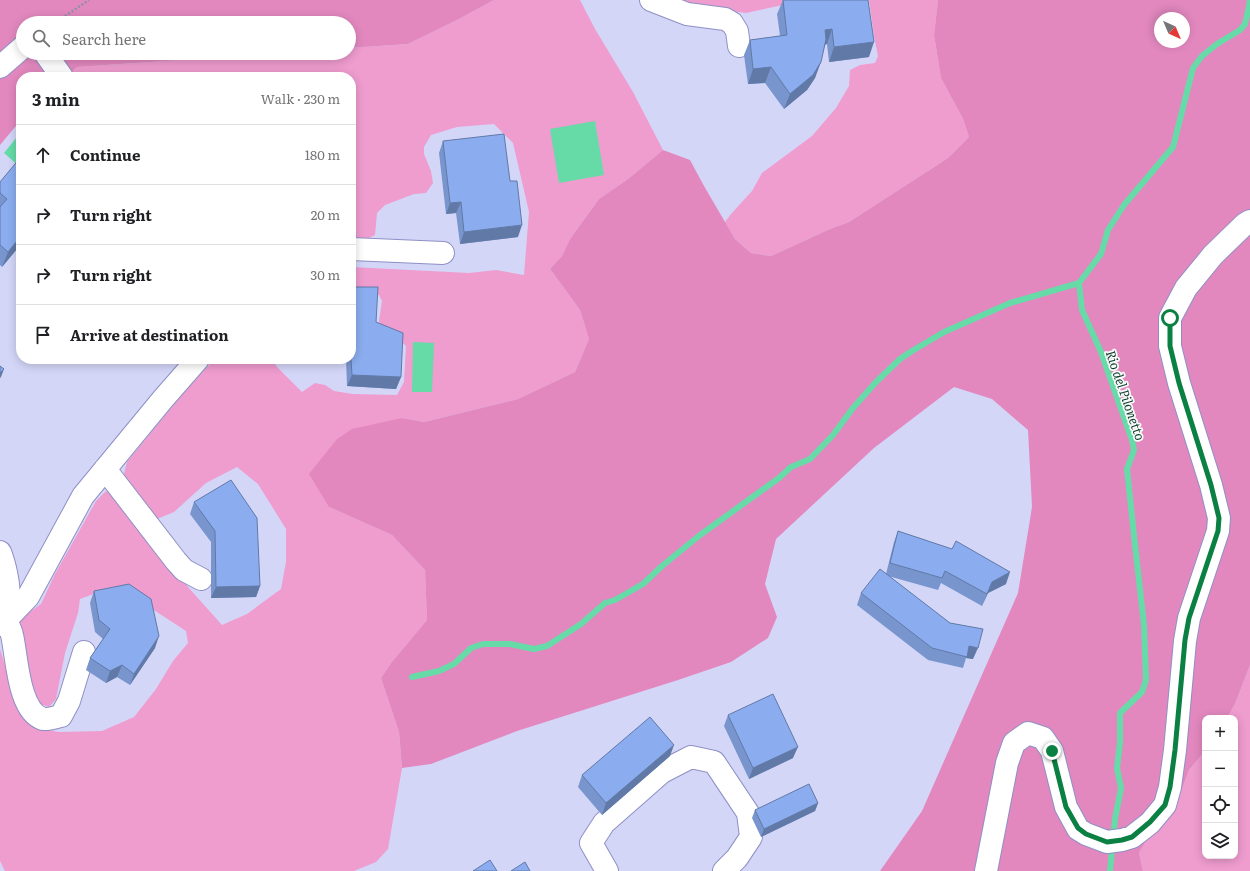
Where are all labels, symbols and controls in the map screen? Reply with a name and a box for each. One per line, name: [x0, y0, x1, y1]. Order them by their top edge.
north arrow: [1154, 12, 1190, 48]
search box: [16, 16, 356, 60]
icon: search: [30, 27, 52, 49]
text: Search here: [62, 27, 146, 50]
text: 3 min: [32, 86, 80, 111]
text: Walk · 230 m: [261, 89, 340, 108]
text: Continue: [70, 143, 140, 166]
icon: ahead: [32, 144, 54, 166]
text: 180 m: [305, 145, 340, 164]
text: Turn right: [70, 203, 152, 226]
icon: right: [32, 204, 54, 226]
text: 20 m: [311, 205, 340, 224]
text: Turn right: [70, 263, 152, 286]
icon: right: [32, 264, 54, 286]
text: 30 m: [310, 265, 340, 284]
route start: [1161, 309, 1179, 327]
text: Arrive at destination: [70, 323, 229, 346]
icon: arrive: [32, 324, 54, 346]
water label: Rio del Pilonetto: [1102, 347, 1150, 443]
map controls: [1202, 715, 1238, 859]
button: +: [1202, 715, 1238, 751]
route end: [1043, 742, 1061, 760]
button: −: [1202, 751, 1238, 787]
button: locate: [1202, 787, 1238, 823]
button: layers: [1202, 823, 1238, 859]

